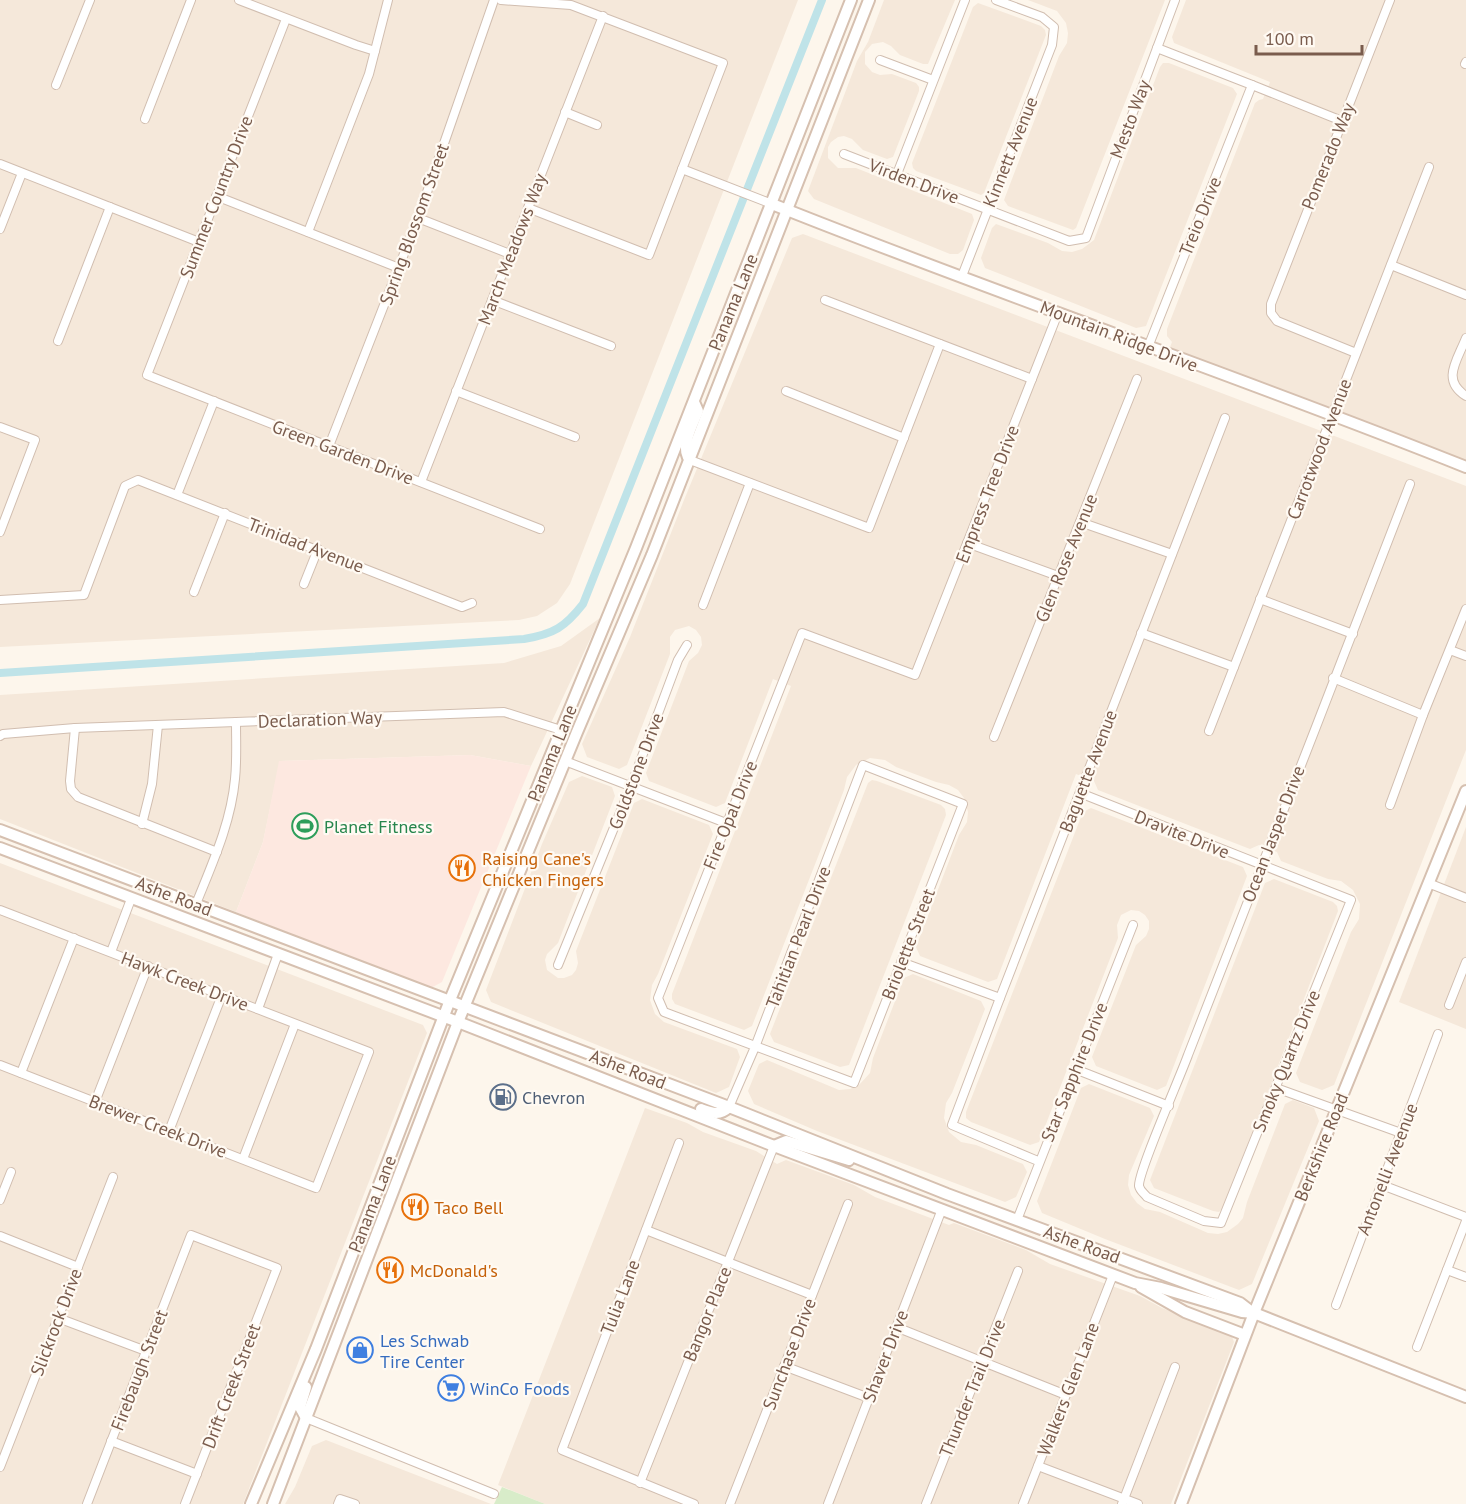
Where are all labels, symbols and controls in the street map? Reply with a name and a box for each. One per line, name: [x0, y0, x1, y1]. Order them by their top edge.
scale bar: [1256, 18, 1362, 56]
text: 100 m: [1265, 27, 1314, 50]
street label: Mesto Way: [1104, 76, 1156, 162]
street label: Kinnett Avenue: [977, 93, 1043, 211]
street label: Pomerado Way: [1296, 99, 1360, 213]
street label: Summer Country Drive: [174, 112, 258, 282]
street label: Spring Blossom Street: [374, 140, 454, 308]
street label: Virden Drive: [865, 153, 962, 209]
street label: March Meadows Way: [473, 170, 552, 328]
street label: Treio Drive: [1174, 173, 1226, 259]
street label: Panama Lane: [703, 250, 763, 354]
street label: Mountain Ridge Drive: [1037, 295, 1201, 377]
street label: Carrotwood Avenue: [1282, 375, 1356, 523]
street label: Green Garden Drive: [269, 414, 417, 490]
street label: Empress Tree Drive: [950, 422, 1024, 566]
street label: Glen Rose Avenue: [1030, 490, 1102, 626]
street label: Trinidad Avenue: [245, 512, 367, 578]
street label: Panama Lane: [522, 701, 582, 805]
street label: Declaration Way: [257, 705, 383, 733]
street label: Baguette Avenue: [1054, 706, 1122, 836]
street label: Goldstone Drive: [603, 710, 669, 832]
street label: Fire Opal Drive: [698, 757, 762, 873]
street label: Ocean Jasper Drive: [1236, 762, 1310, 906]
street label: Dravite Drive: [1131, 805, 1233, 863]
sports icon: Planet Fitness: [290, 811, 320, 841]
place label: Planet Fitness: [324, 815, 433, 838]
place label: Raising Cane's Chicken Fingers: [482, 847, 604, 891]
restaurant icon: Raising Cane's Chicken Fingers: [447, 853, 477, 883]
street label: Tahitian Pearl Drive: [760, 863, 836, 1011]
street label: Ashe Road: [133, 871, 215, 921]
street label: Briolette Street: [876, 885, 940, 1003]
street label: Hawk Creek Drive: [118, 946, 252, 1016]
street label: Smoky Quartz Drive: [1247, 987, 1325, 1135]
street label: Star Sapphire Drive: [1036, 999, 1112, 1145]
street label: Ashe Road: [587, 1044, 669, 1094]
fuel station icon: Chevron: [488, 1082, 518, 1112]
place label: Chevron: [522, 1086, 585, 1109]
street label: Brewer Creek Drive: [86, 1089, 230, 1163]
street label: Berkshire Road: [1289, 1089, 1353, 1205]
street label: Antonelli Aveenue: [1351, 1100, 1423, 1238]
street label: Panama Lane: [343, 1152, 401, 1256]
restaurant icon: Taco Bell: [400, 1192, 430, 1222]
place label: Taco Bell: [434, 1196, 504, 1219]
street label: Ashe Road: [1040, 1220, 1124, 1268]
restaurant icon: McDonald's: [375, 1255, 405, 1285]
street label: Tulia Lane: [595, 1256, 645, 1338]
place label: McDonald's: [410, 1259, 498, 1282]
street label: Bangor Place: [677, 1263, 737, 1365]
street label: Slickrock Drive: [25, 1265, 87, 1379]
street label: Sunchase Drive: [757, 1295, 821, 1413]
street label: Firebaugh Street: [105, 1306, 173, 1434]
street label: Shaver Drive: [857, 1306, 913, 1406]
street label: Thunder Trail Drive: [934, 1316, 1010, 1460]
street label: Walkers Glen Lane: [1032, 1319, 1104, 1459]
street label: Drift Creek Street: [197, 1320, 265, 1452]
place label: Les Schwab Tire Center: [380, 1329, 469, 1373]
shop icon: Les Schwab Tire Center: [345, 1335, 375, 1365]
supermarket icon: WinCo Foods: [436, 1373, 466, 1403]
place label: WinCo Foods: [470, 1377, 570, 1400]

